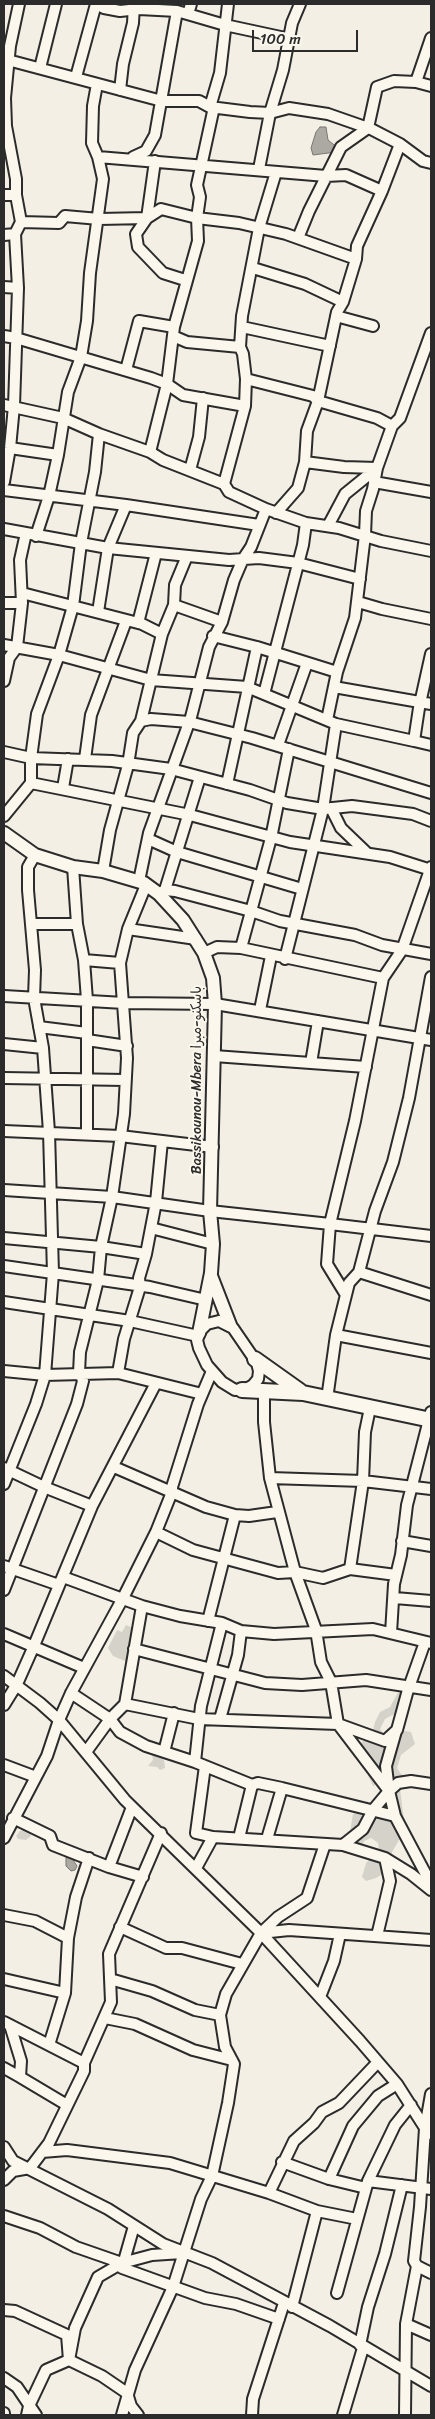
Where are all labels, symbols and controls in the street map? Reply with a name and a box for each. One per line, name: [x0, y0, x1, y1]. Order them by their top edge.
scale bar: [255, 20, 361, 52]
text: 100 m: [260, 26, 301, 52]
street label: Bassikounou-Mbera باسكنو-مبرا: [189, 986, 205, 1174]

